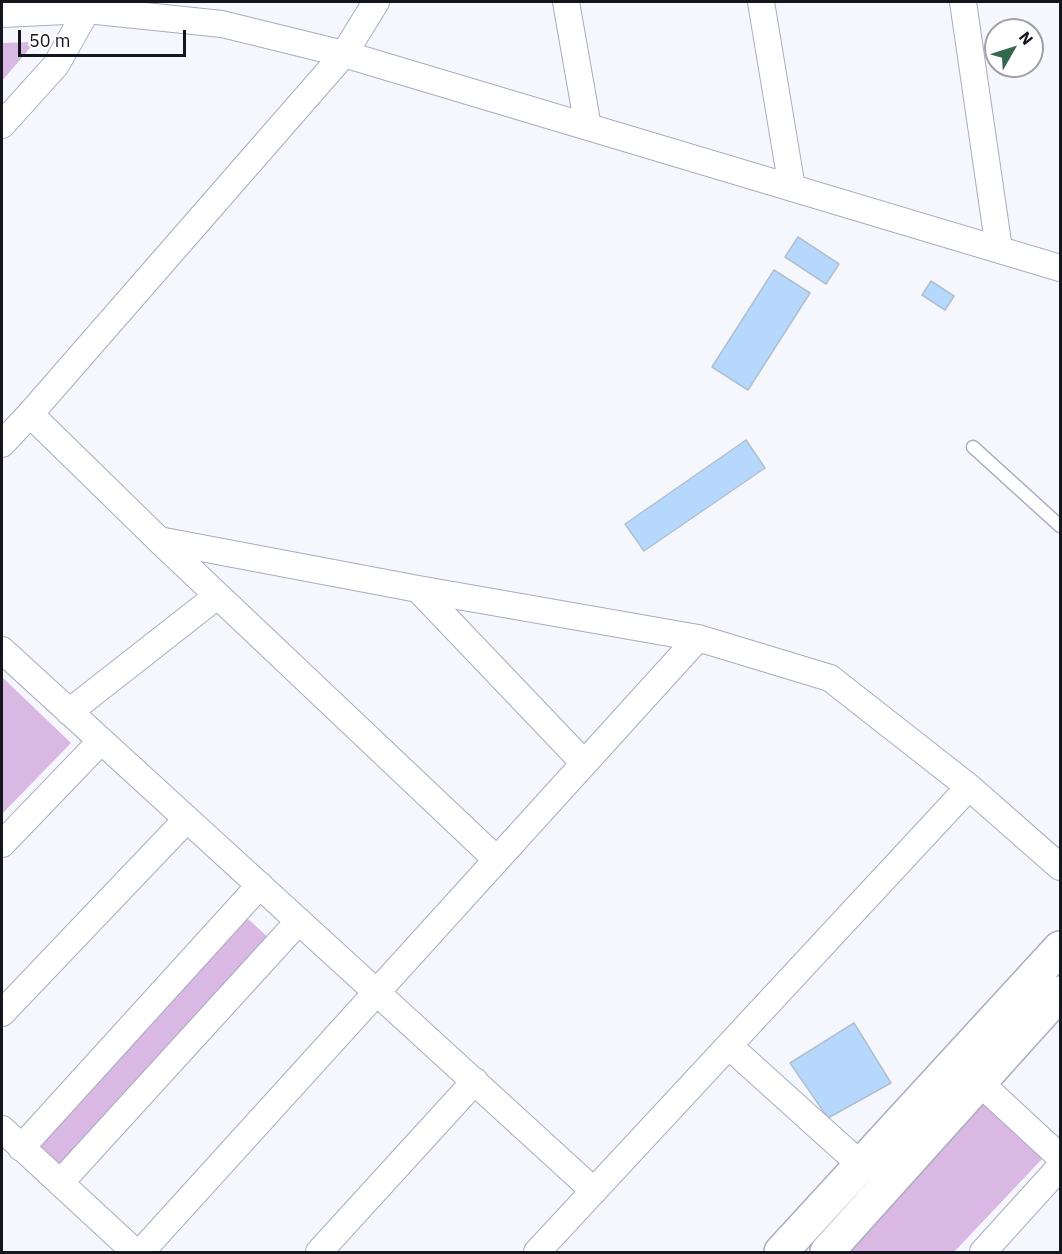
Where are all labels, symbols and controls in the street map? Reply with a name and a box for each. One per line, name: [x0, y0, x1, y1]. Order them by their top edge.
scale bar: [21, 18, 189, 56]
north arrow: [984, 18, 1044, 78]
text: N: [1015, 27, 1038, 49]
text: 50 m: [29, 29, 71, 52]

